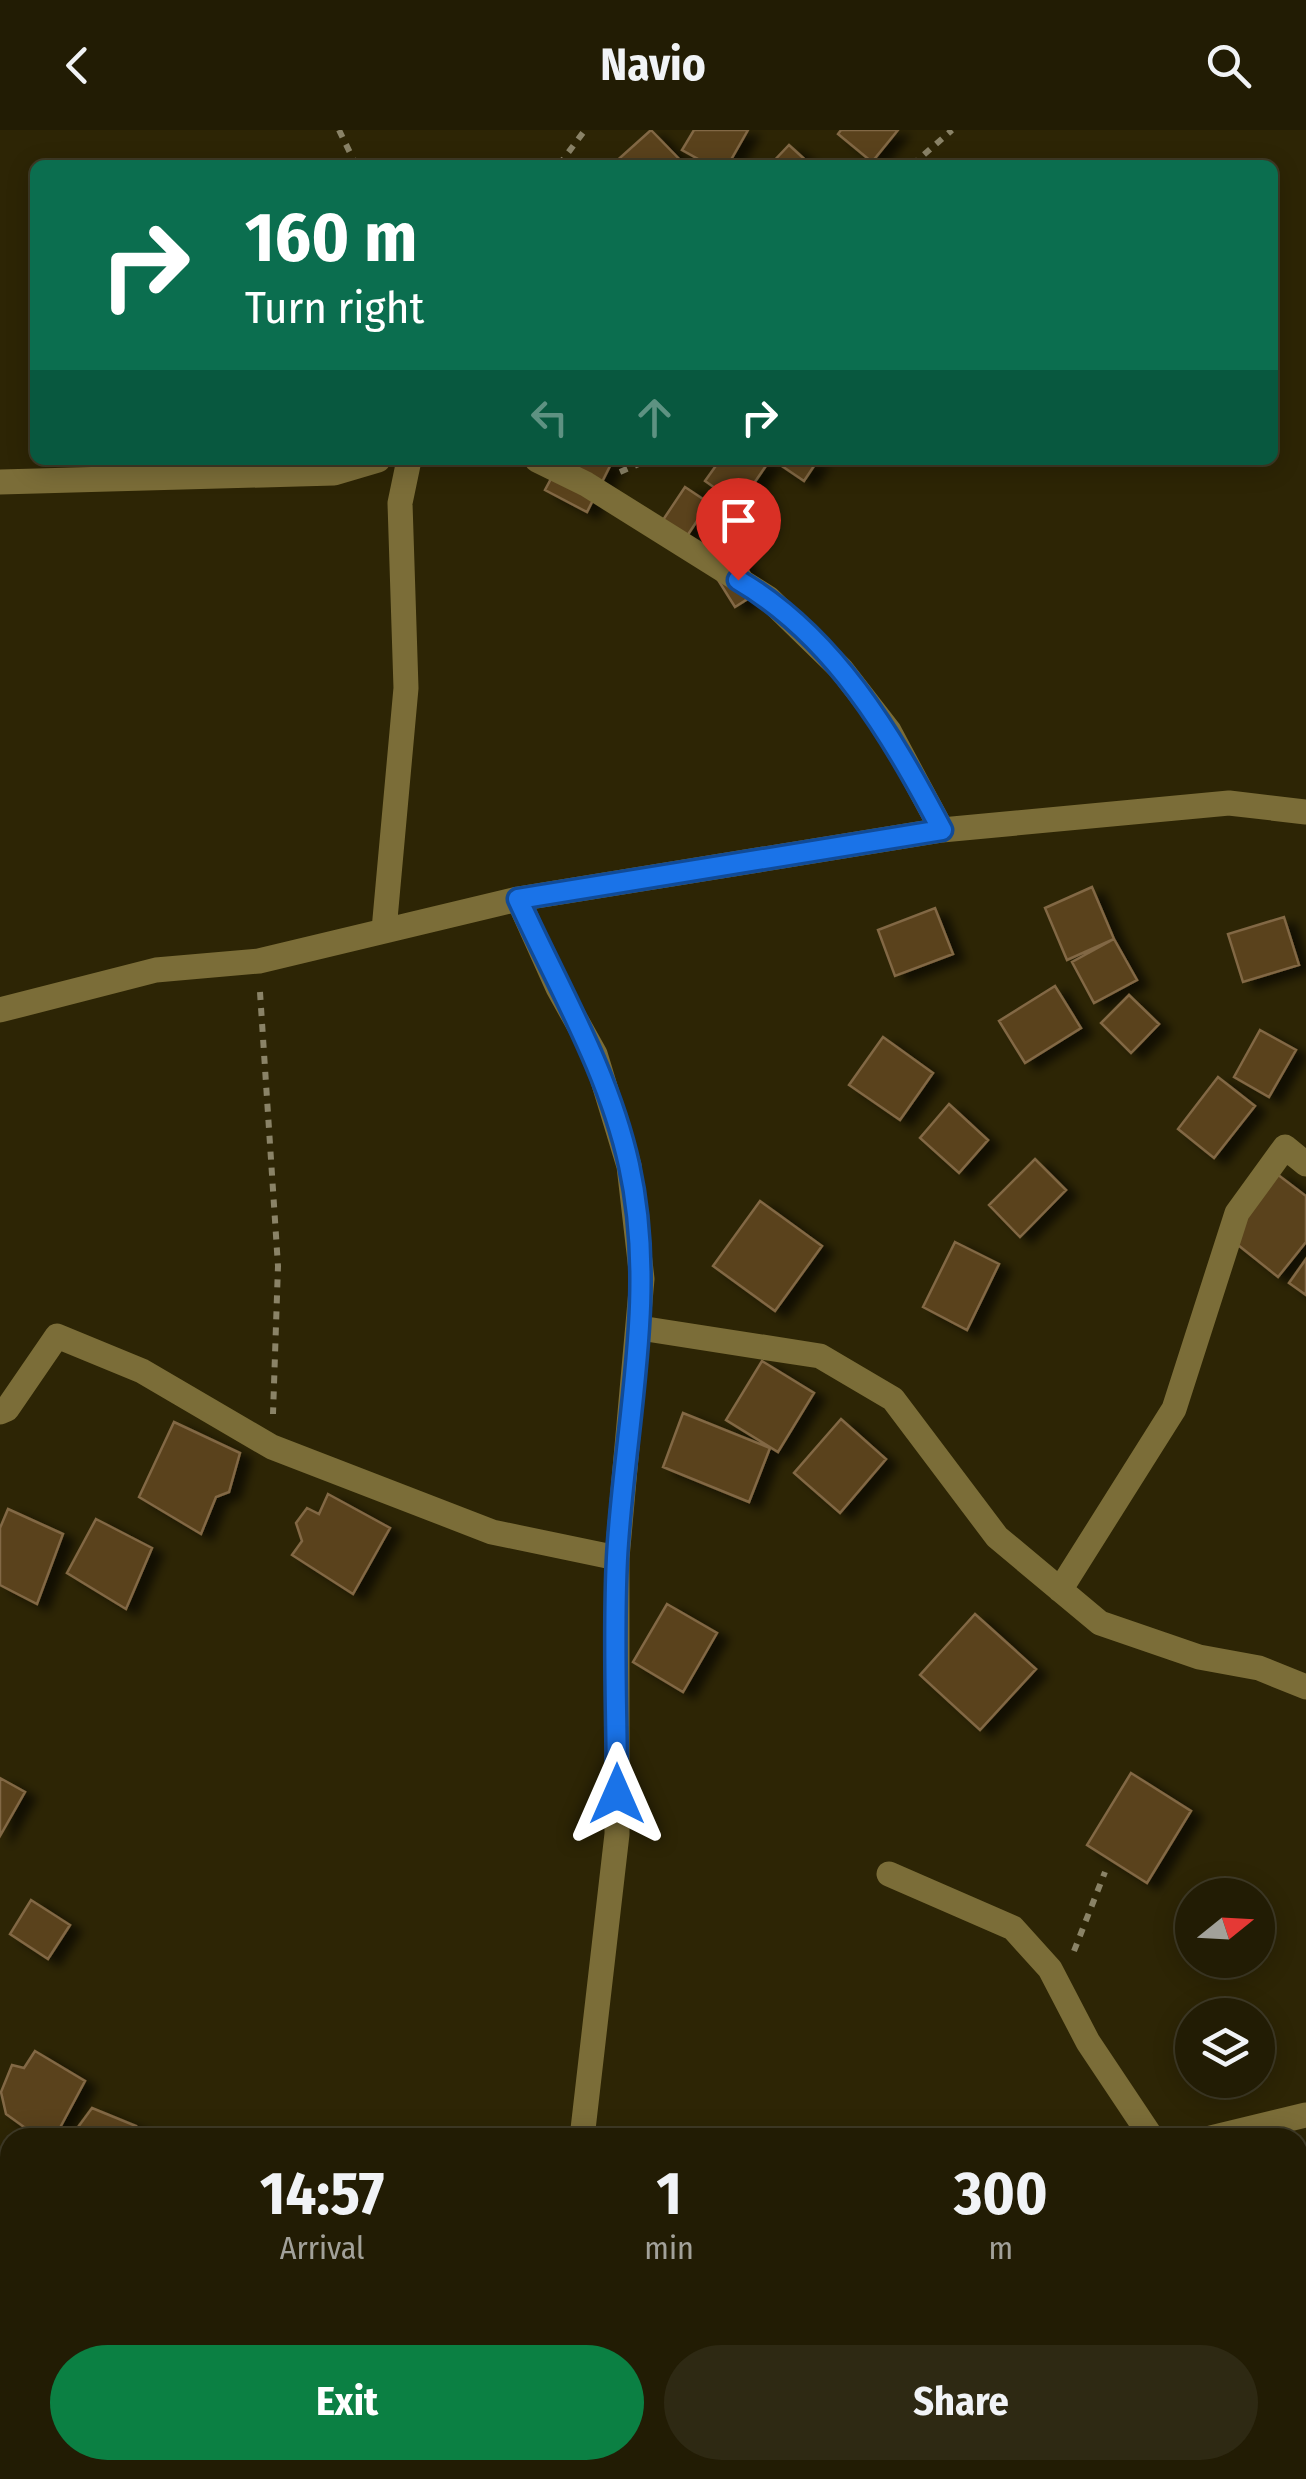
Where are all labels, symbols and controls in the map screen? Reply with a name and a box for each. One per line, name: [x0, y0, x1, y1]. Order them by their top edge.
icon: back: [50, 38, 105, 93]
text: Navio: [600, 38, 706, 92]
icon: search: [1201, 38, 1256, 93]
text: 160 m: [245, 196, 417, 280]
icon: right: [80, 200, 210, 330]
text: Turn right: [245, 281, 424, 335]
icon: left: [522, 390, 577, 445]
icon: ahead: [627, 390, 682, 445]
icon: right: [732, 390, 787, 445]
pin: [696, 478, 781, 581]
icon: arrive: [711, 493, 766, 548]
position arrow: [565, 1742, 669, 1846]
north arrow: [1175, 1878, 1275, 1978]
map controls: [1175, 1878, 1275, 2098]
button: layers: [1175, 1998, 1275, 2098]
text: 14:57: [260, 2158, 384, 2230]
text: 1: [656, 2158, 682, 2230]
text: 300: [954, 2158, 1048, 2230]
text: Arrival: [280, 2229, 365, 2267]
text: min: [644, 2229, 694, 2267]
text: m: [989, 2229, 1013, 2267]
button: Exit: [50, 2345, 644, 2460]
button: Share: [664, 2345, 1258, 2460]

